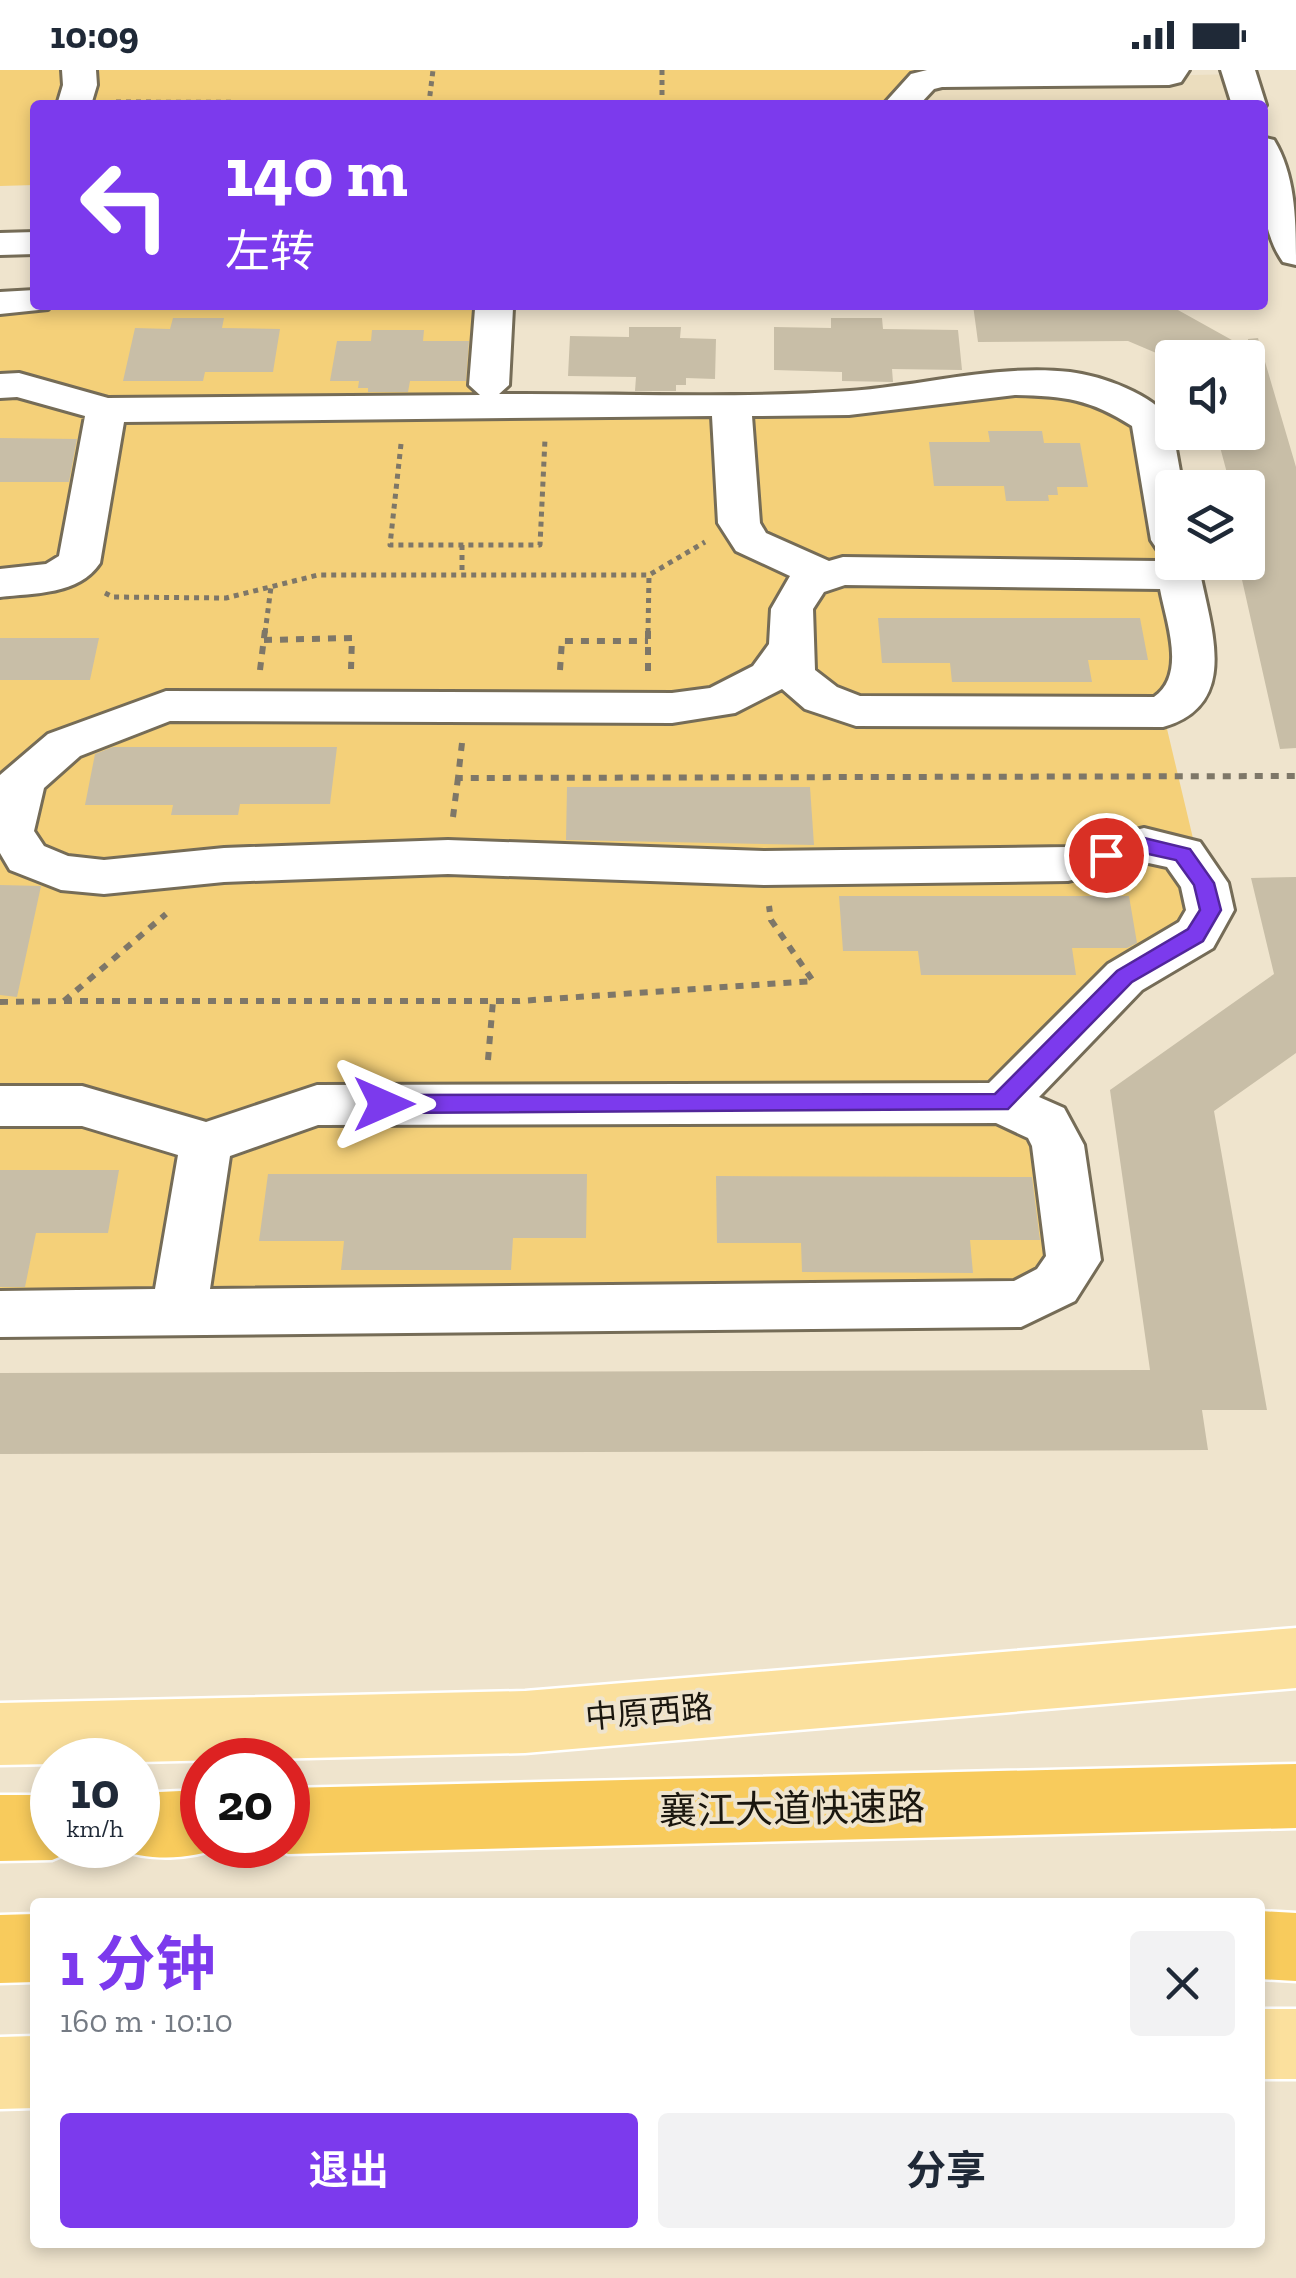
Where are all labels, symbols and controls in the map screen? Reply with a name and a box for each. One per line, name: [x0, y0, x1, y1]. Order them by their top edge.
text: 10:09: [50, 12, 139, 58]
text: 140 m: [225, 130, 408, 214]
icon: left: [60, 140, 190, 270]
text: 左转: [225, 225, 315, 279]
map controls: [1155, 340, 1265, 580]
button: sound: [1155, 340, 1265, 450]
button: layers: [1155, 470, 1265, 580]
pin: [1064, 813, 1149, 898]
icon: arrive: [1079, 828, 1134, 883]
position arrow: [332, 1052, 436, 1156]
street label: 中原西路: [584, 1687, 714, 1737]
speed limit sign: 20: [180, 1738, 310, 1868]
text: 10: [71, 1761, 120, 1821]
street label: 襄江大道快速路: [659, 1784, 925, 1834]
text: km/h: [66, 1813, 124, 1843]
text: 1 分钟: [60, 1928, 215, 2000]
button: close: [1130, 1931, 1235, 2036]
text: 160 m · 10:10: [60, 2002, 233, 2040]
button: 退出: [60, 2113, 638, 2228]
button: 分享: [658, 2113, 1235, 2228]

